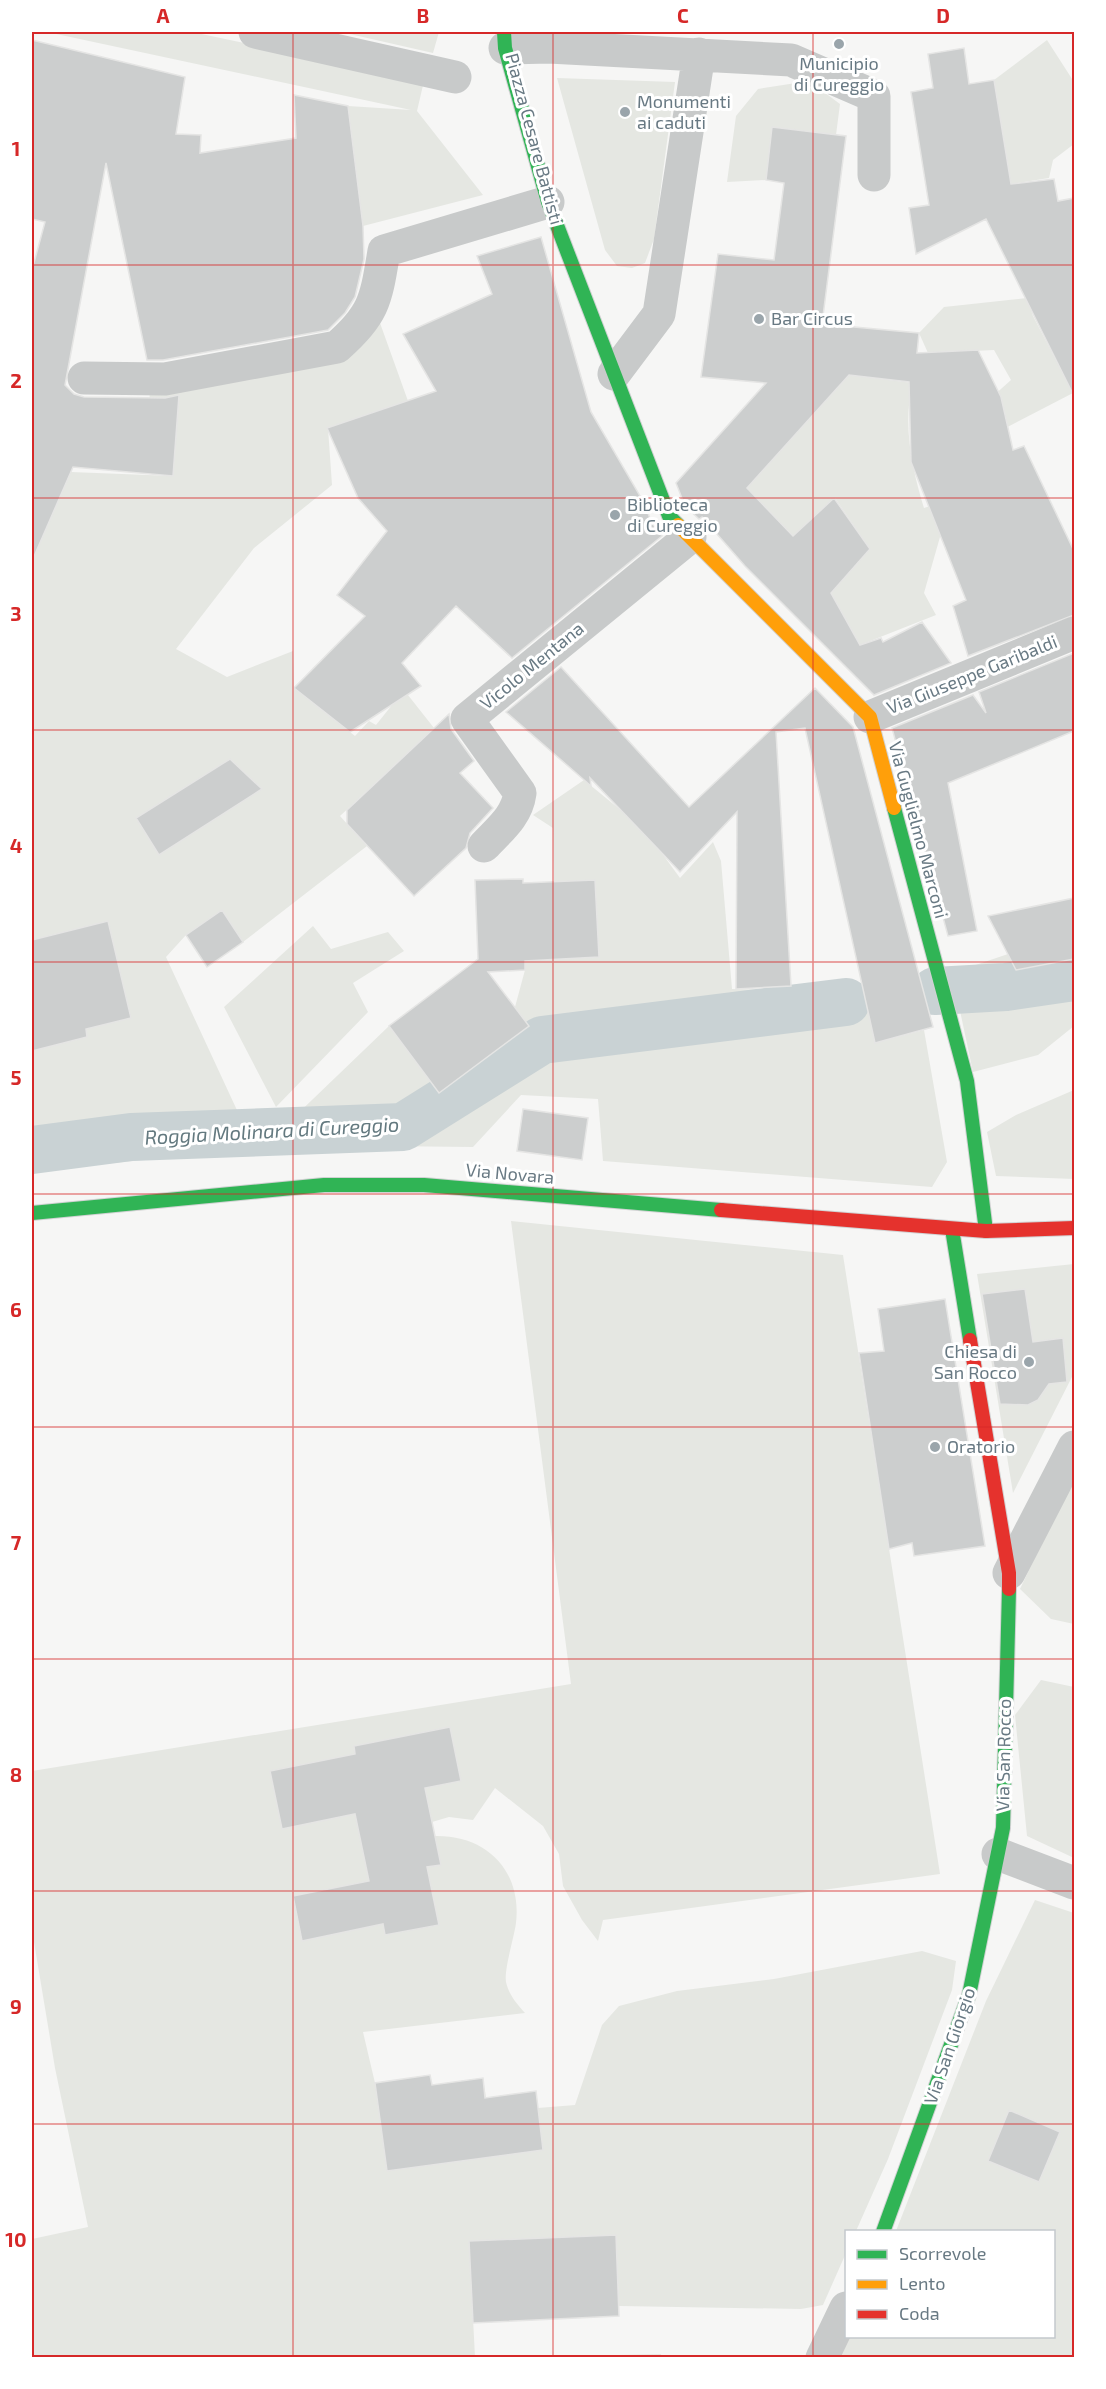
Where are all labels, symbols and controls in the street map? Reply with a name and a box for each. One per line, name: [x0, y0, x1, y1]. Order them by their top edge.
text: A: [156, 3, 170, 27]
text: B: [417, 3, 429, 27]
text: C: [677, 3, 689, 27]
text: D: [936, 3, 950, 27]
marker: Municipio di Cureggio: [832, 37, 846, 51]
street label: Piazza Cesare Battisti: [501, 51, 568, 227]
place label: Municipio di Cureggio: [794, 52, 884, 95]
place label: Monumenti ai caduti: [637, 90, 731, 133]
marker: Monumenti ai caduti: [618, 105, 632, 119]
text: 1: [12, 136, 20, 160]
place label: Bar Circus: [771, 307, 853, 329]
marker: Bar Circus: [752, 312, 766, 326]
text: 2: [10, 368, 22, 392]
place label: Biblioteca di Cureggio: [627, 493, 718, 536]
marker: Biblioteca di Cureggio: [608, 508, 622, 522]
text: 3: [10, 601, 22, 625]
street label: Vicolo Mentana: [475, 617, 588, 714]
street label: Via Giuseppe Garibaldi: [883, 630, 1060, 718]
street label: Via Guglielmo Marconi: [885, 739, 953, 921]
text: 4: [10, 833, 23, 857]
text: 5: [10, 1065, 22, 1089]
water label: Roggia Molinara di Cureggio: [144, 1111, 400, 1149]
street label: Via Novara: [465, 1158, 555, 1188]
text: 6: [10, 1297, 22, 1321]
place label: Chiesa di San Rocco: [934, 1340, 1017, 1383]
marker: Chiesa di San Rocco: [1022, 1355, 1036, 1369]
place label: Oratorio: [947, 1435, 1015, 1457]
marker: Oratorio: [928, 1440, 942, 1454]
text: 7: [11, 1530, 22, 1554]
street label: Via San Rocco: [991, 1699, 1015, 1811]
text: 8: [10, 1762, 22, 1786]
street label: Via San Giorgio: [919, 1985, 979, 2107]
text: 9: [10, 1994, 22, 2018]
text: 10: [5, 2227, 27, 2251]
legend: [845, 2230, 1055, 2338]
text: Scorrevole: [899, 2242, 986, 2264]
text: Lento: [899, 2272, 945, 2294]
text: Coda: [899, 2302, 940, 2324]

